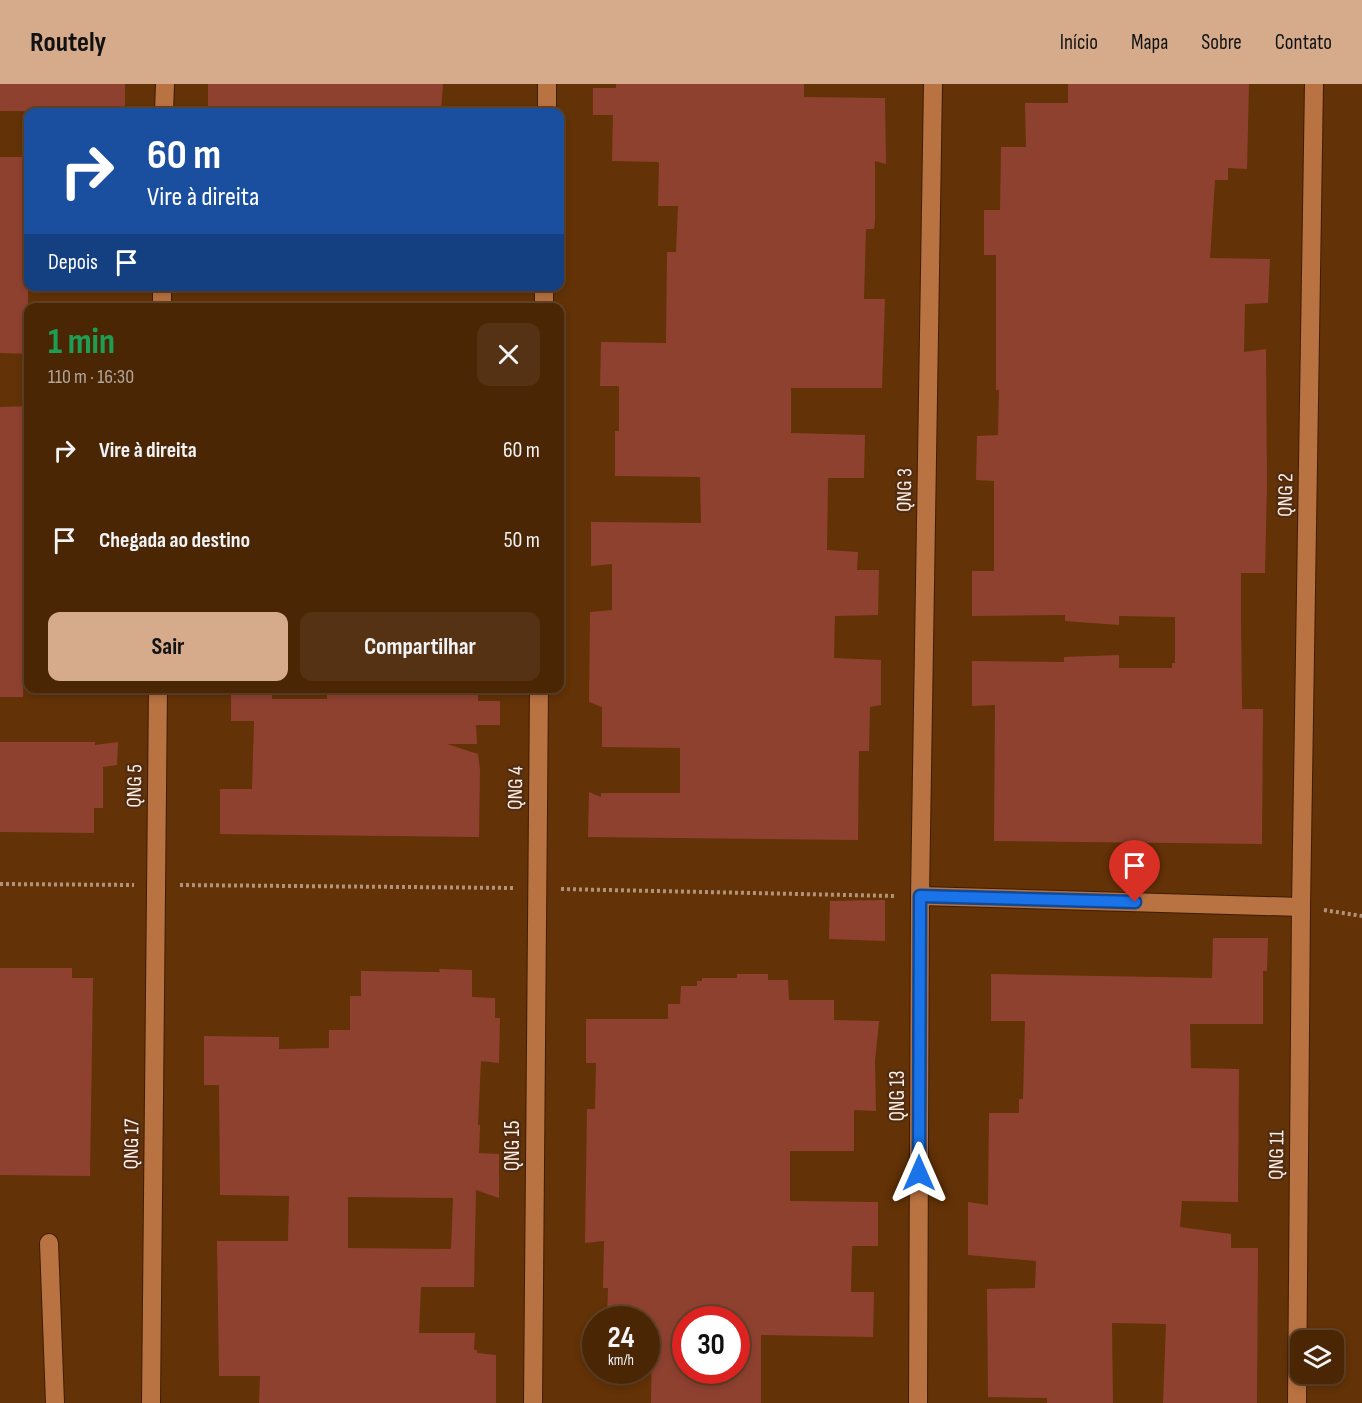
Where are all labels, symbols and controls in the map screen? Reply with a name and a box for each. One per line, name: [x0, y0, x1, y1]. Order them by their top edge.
text: Routely: [30, 26, 106, 59]
text: Início: [1060, 30, 1098, 55]
text: Mapa: [1131, 30, 1168, 55]
text: Sobre: [1201, 30, 1242, 55]
text: Contato: [1275, 30, 1332, 55]
text: 60 m: [147, 130, 221, 181]
icon: right: [48, 132, 126, 210]
text: Vire à direita: [147, 181, 259, 213]
icon: arrive: [110, 246, 143, 279]
text: Depois: [48, 249, 98, 276]
text: 1 min: [48, 321, 115, 364]
button: close: [477, 323, 540, 386]
text: 110 m · 16:30: [48, 365, 134, 389]
icon: right: [48, 434, 81, 467]
text: Vire à direita: [99, 437, 197, 464]
text: 60 m: [503, 437, 540, 464]
street label: QNG 3: [892, 468, 917, 512]
street label: QNG 2: [1273, 473, 1298, 517]
icon: arrive: [48, 524, 81, 557]
text: Chegada ao destino: [99, 527, 250, 554]
text: 50 m: [504, 527, 540, 554]
button: Sair: [48, 612, 288, 681]
button: Compartilhar: [300, 612, 540, 681]
street label: QNG 5: [122, 764, 147, 808]
street label: QNG 4: [503, 766, 528, 810]
pin: [1109, 840, 1160, 902]
icon: arrive: [1118, 849, 1151, 882]
street label: QNG 13: [885, 1070, 910, 1122]
street label: QNG 17: [119, 1118, 144, 1170]
street label: QNG 15: [500, 1121, 525, 1171]
street label: QNG 11: [1264, 1129, 1289, 1180]
position arrow: [887, 1141, 951, 1205]
speed limit sign: 30: [672, 1306, 750, 1384]
text: 24: [608, 1320, 634, 1356]
map controls: [1290, 1330, 1344, 1384]
button: layers: [1290, 1330, 1344, 1384]
text: km/h: [608, 1351, 634, 1370]

